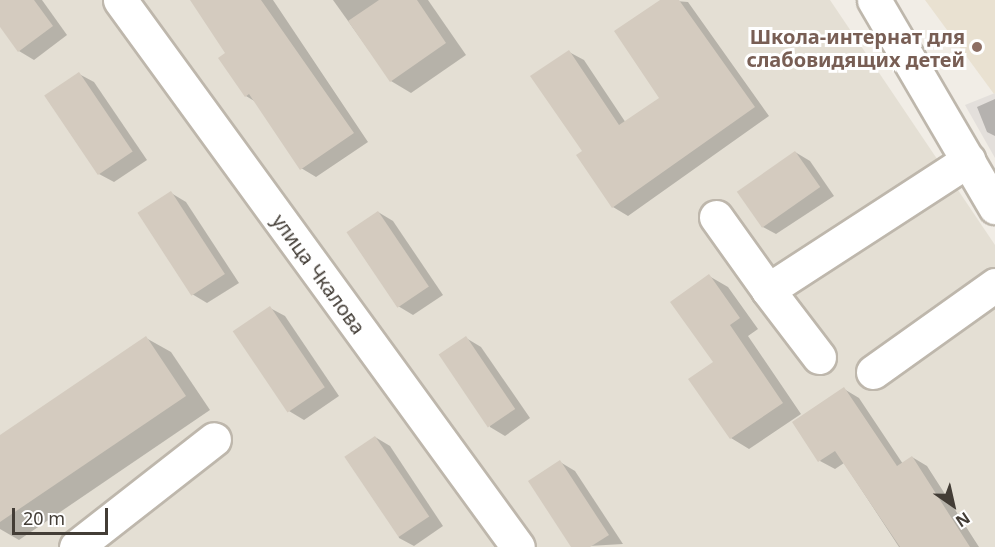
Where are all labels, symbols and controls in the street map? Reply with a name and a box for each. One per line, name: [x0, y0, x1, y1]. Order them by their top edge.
place label: Школа-интернат для слабовидящих детей: [746, 24, 965, 71]
marker: Школа-интернат для слабовидящих детей: [970, 40, 984, 54]
street label: улица Чкалова: [267, 209, 371, 339]
north arrow: [923, 475, 983, 535]
scale bar: [15, 496, 111, 534]
text: 20 m: [23, 506, 65, 530]
text: N: [952, 507, 975, 533]

